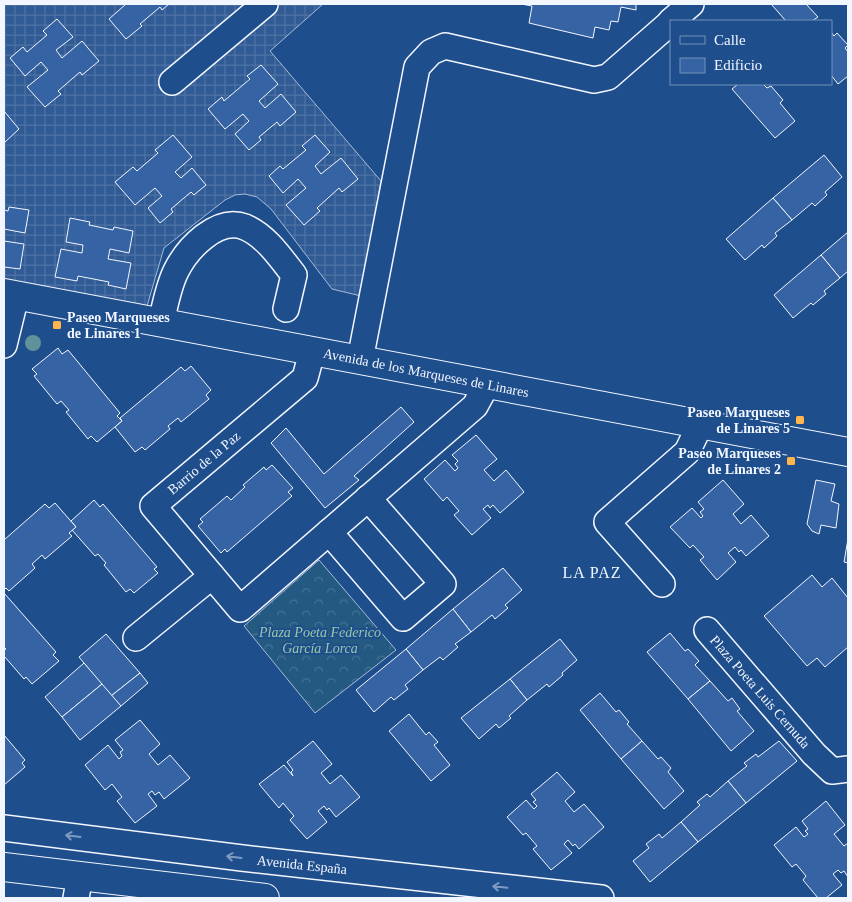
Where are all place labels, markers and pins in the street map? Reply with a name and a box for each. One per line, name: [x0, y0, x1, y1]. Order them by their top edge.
place label: Paseo Marqueses de Linares 1: [67, 310, 170, 341]
marker: Paseo Marqueses de Linares 1: [51, 319, 63, 331]
place label: Paseo Marqueses de Linares 5: [687, 405, 791, 436]
marker: Paseo Marqueses de Linares 5: [794, 414, 806, 426]
place label: Paseo Marqueses de Linares 2: [678, 446, 782, 477]
marker: Paseo Marqueses de Linares 2: [785, 455, 797, 467]

